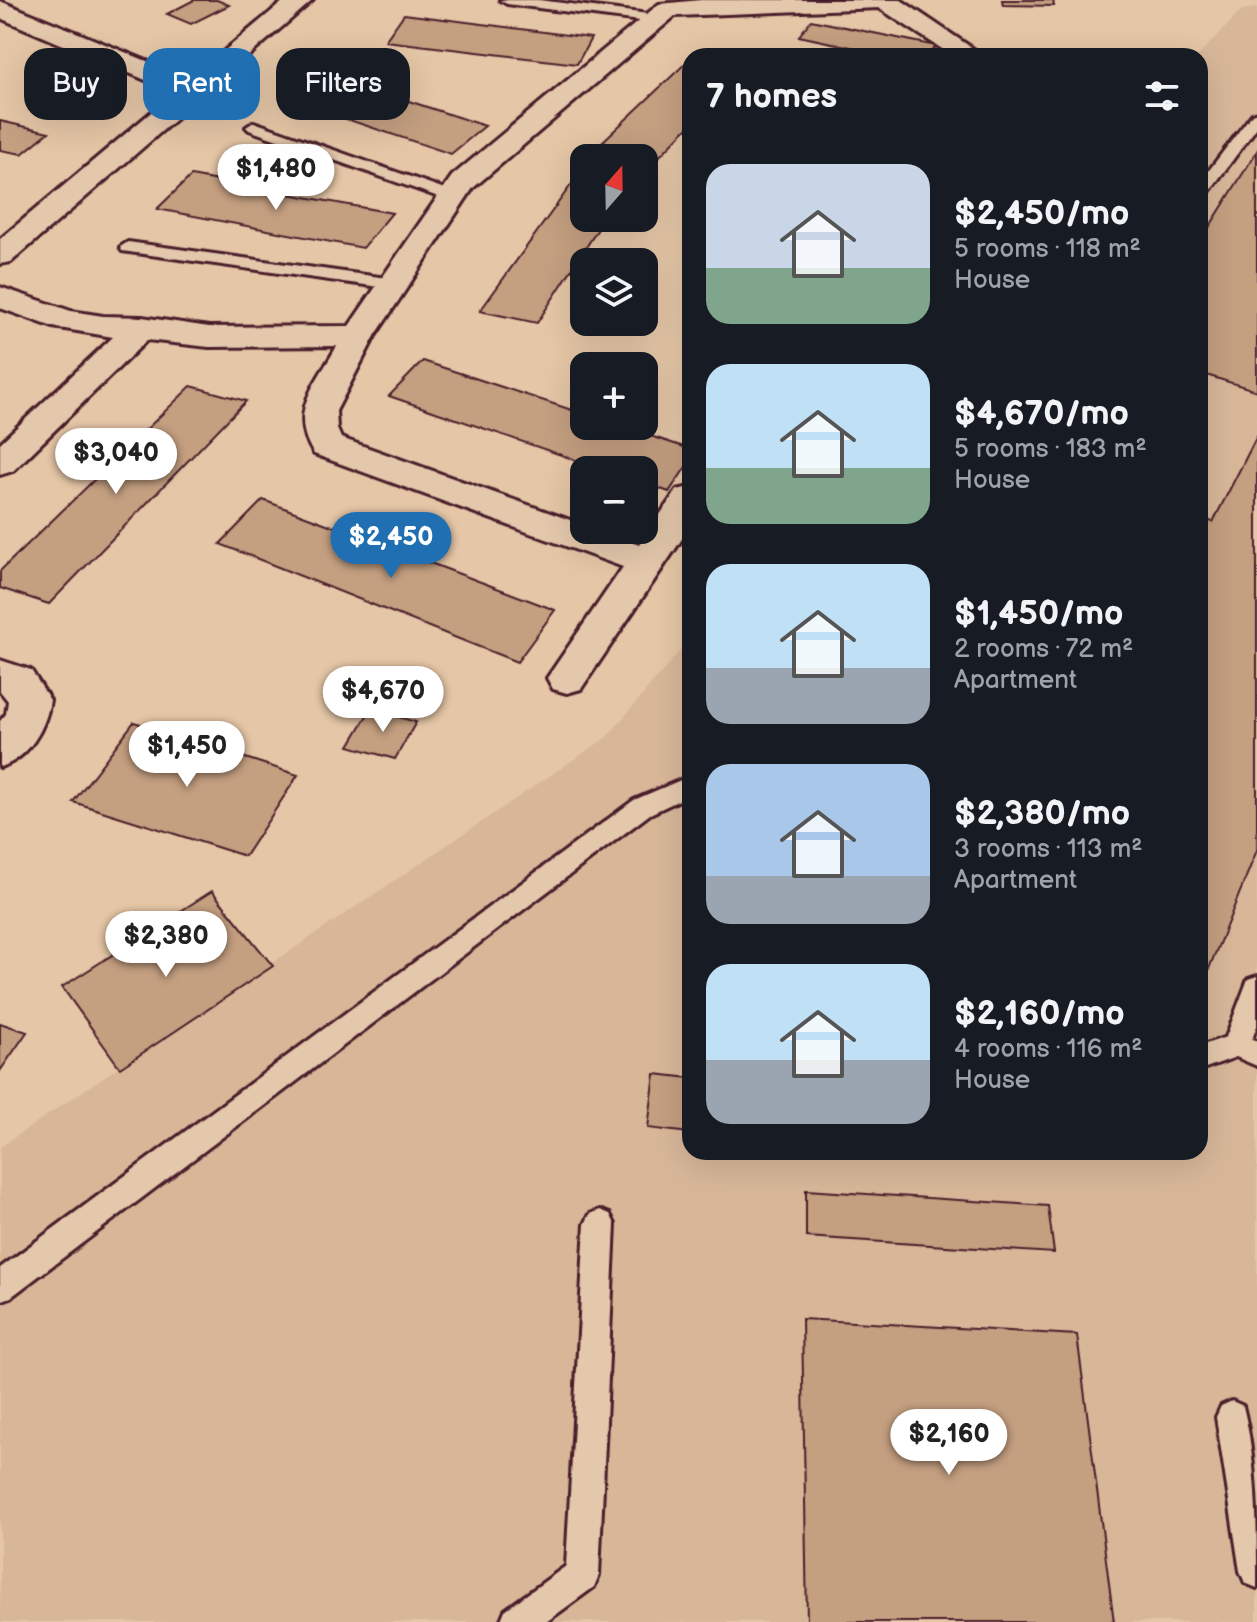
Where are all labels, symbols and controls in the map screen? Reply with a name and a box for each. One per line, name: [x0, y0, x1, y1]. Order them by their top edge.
chip: Buy: [24, 48, 127, 120]
chip: Rent: [143, 48, 260, 120]
chip: Filters: [276, 48, 410, 120]
icon: filters: [1140, 74, 1184, 118]
text: 7 homes: [706, 76, 837, 117]
pin: $1,480: [211, 144, 341, 212]
north arrow: [570, 144, 658, 232]
map controls: [570, 144, 658, 544]
text: $1,480: [236, 154, 317, 185]
text: $2,450/mo: [954, 193, 1129, 234]
icon: home: [770, 196, 866, 292]
text: 5 rooms · 118 m²: [954, 234, 1141, 265]
button: layers: [570, 248, 658, 336]
text: House: [954, 265, 1030, 296]
button: +: [570, 352, 658, 440]
text: $4,670/mo: [954, 393, 1129, 434]
icon: home: [770, 396, 866, 492]
pin: $3,040: [51, 428, 181, 496]
text: 5 rooms · 183 m²: [954, 434, 1147, 465]
text: $3,040: [73, 438, 159, 469]
button: −: [570, 456, 658, 544]
text: House: [954, 465, 1030, 496]
pin: $2,450: [326, 512, 456, 580]
text: $2,450: [349, 522, 434, 553]
text: $1,450/mo: [954, 593, 1123, 634]
icon: home: [770, 596, 866, 692]
text: 2 rooms · 72 m²: [954, 634, 1133, 665]
text: Apartment: [954, 665, 1077, 696]
pin: $4,670: [318, 666, 448, 734]
text: $4,670: [341, 676, 425, 707]
pin: $1,450: [122, 721, 252, 789]
text: $1,450: [147, 731, 227, 762]
text: $2,380/mo: [954, 793, 1130, 834]
icon: home: [770, 796, 866, 892]
text: 3 rooms · 113 m²: [954, 834, 1143, 865]
text: Apartment: [954, 865, 1077, 896]
pin: $2,380: [101, 911, 231, 979]
text: $2,380: [123, 921, 209, 952]
text: $2,160/mo: [954, 993, 1125, 1034]
icon: home: [770, 996, 866, 1092]
text: 4 rooms · 116 m²: [954, 1034, 1142, 1065]
text: House: [954, 1065, 1030, 1096]
pin: $2,160: [884, 1409, 1014, 1477]
text: $2,160: [908, 1419, 990, 1450]

